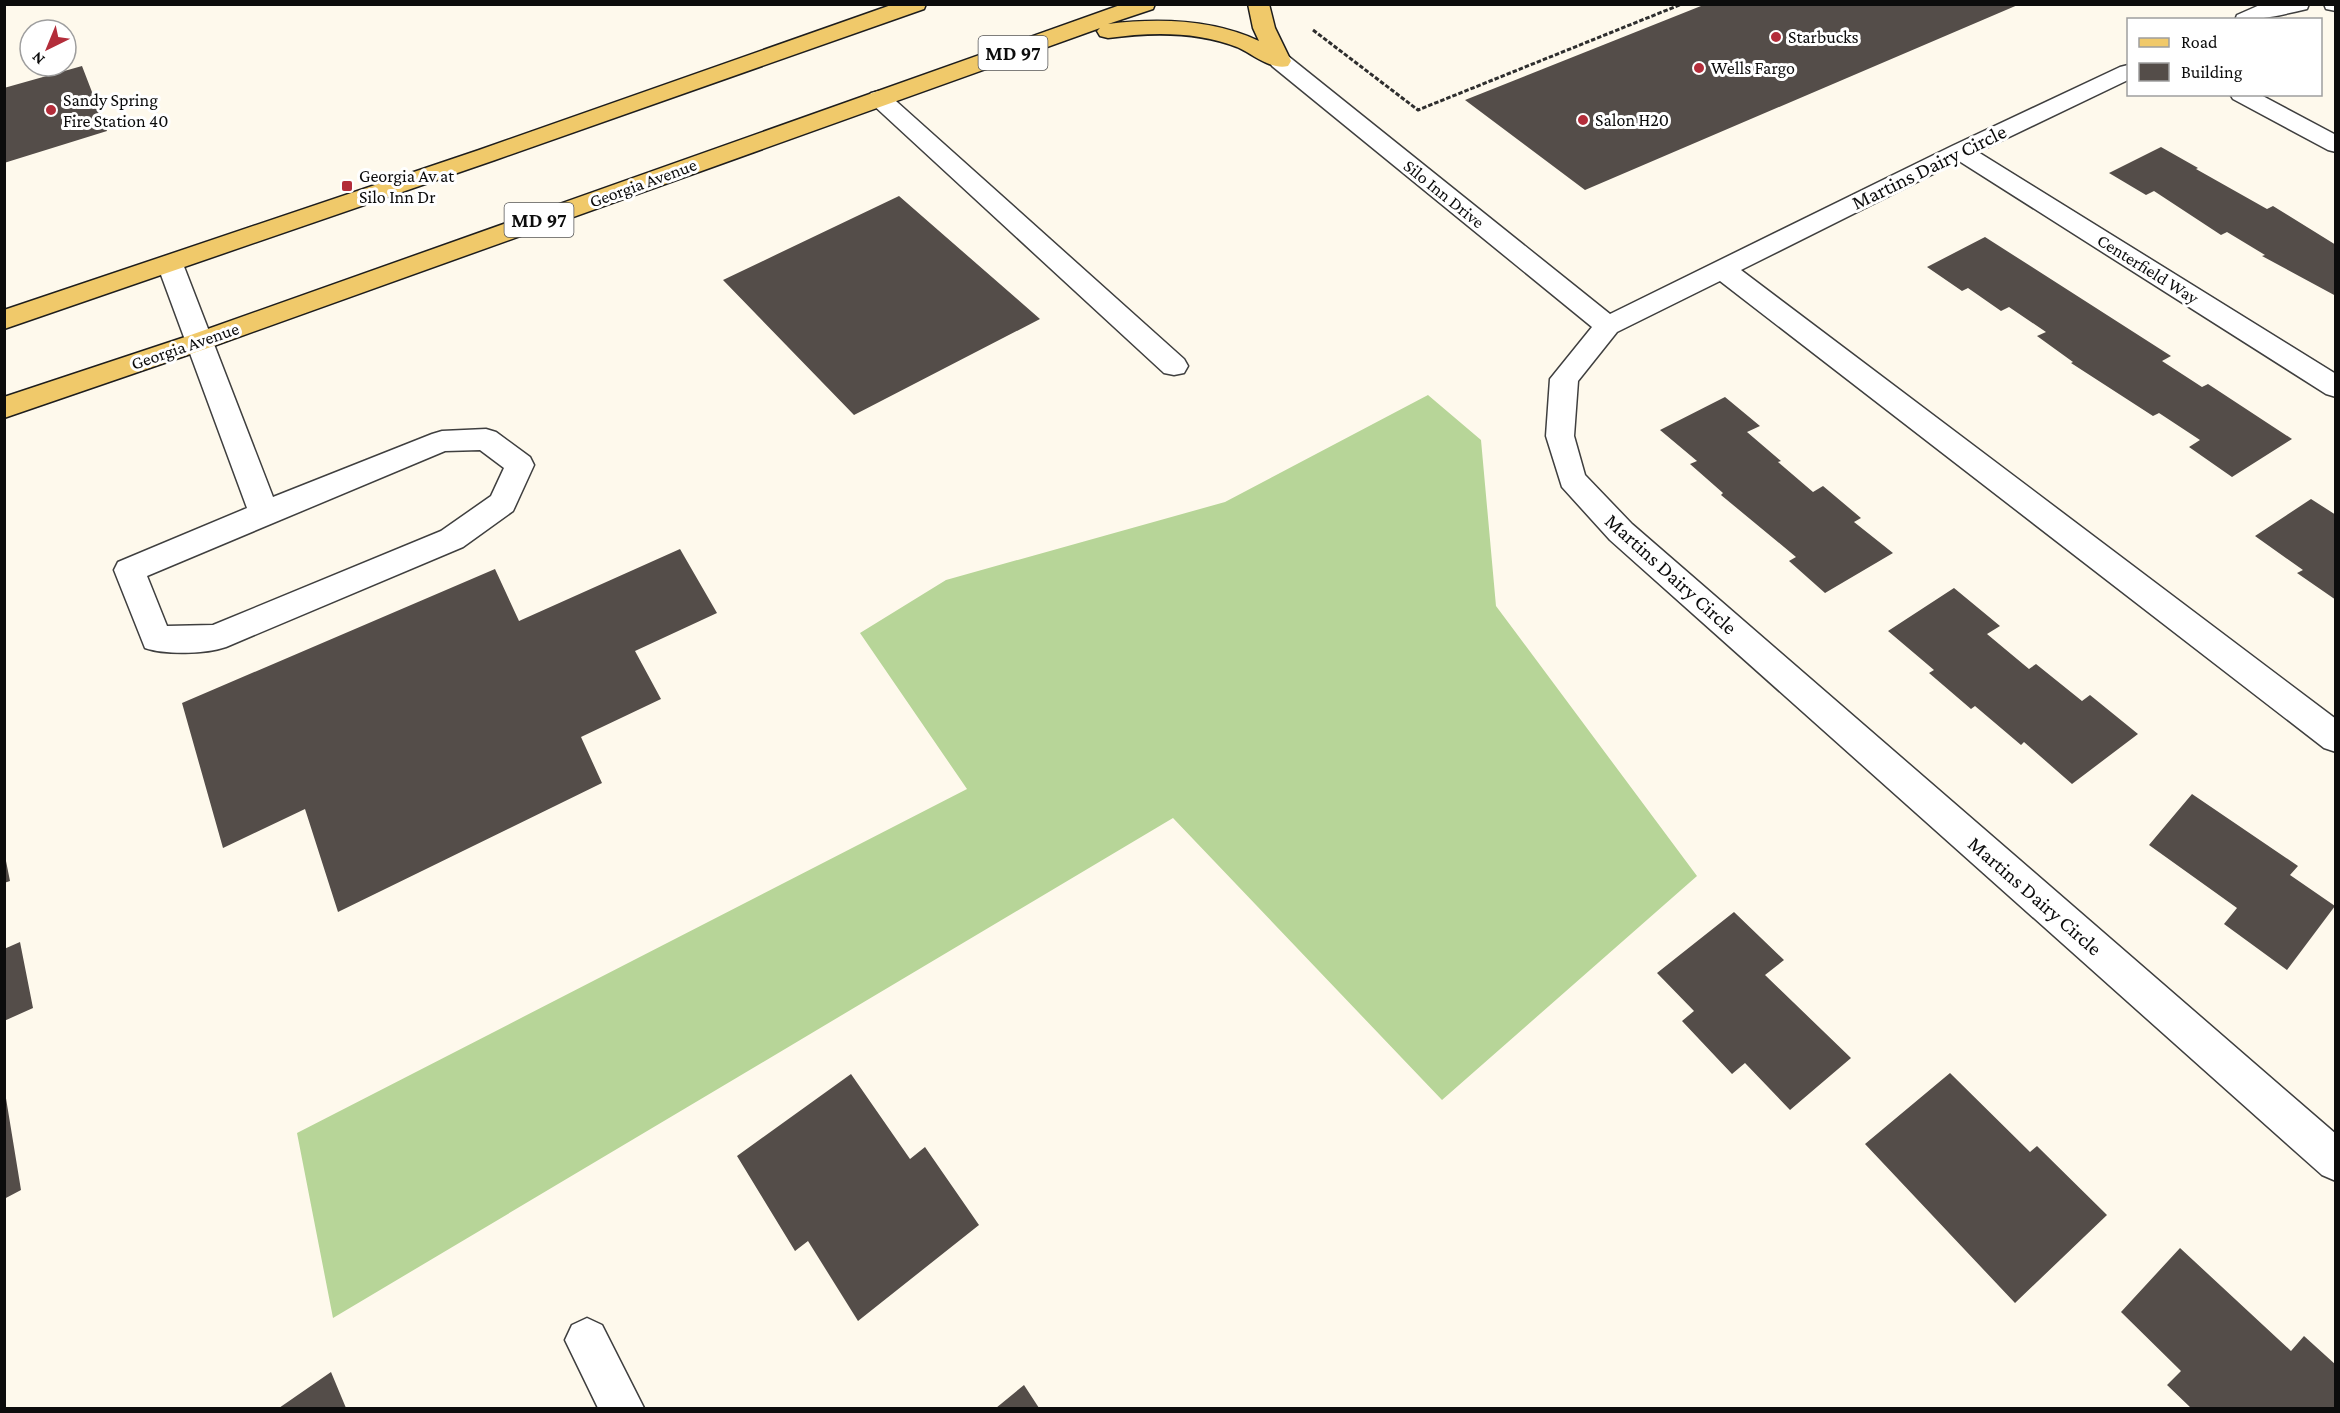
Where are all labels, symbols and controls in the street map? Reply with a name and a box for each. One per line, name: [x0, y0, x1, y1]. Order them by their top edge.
north arrow: [18, 18, 78, 78]
legend: [2127, 18, 2322, 96]
place label: Starbucks: [1788, 27, 1859, 47]
marker: Starbucks: [1769, 30, 1783, 44]
text: Road: [2181, 32, 2218, 52]
road number: MD 97: [978, 36, 1048, 70]
text: N: [28, 49, 48, 69]
place label: Wells Fargo: [1711, 58, 1795, 78]
marker: Wells Fargo: [1692, 61, 1706, 75]
text: Building: [2181, 62, 2243, 82]
place label: Sandy Spring Fire Station 40: [63, 90, 168, 131]
marker: Sandy Spring Fire Station 40: [44, 103, 58, 117]
place label: Salon H20: [1595, 110, 1669, 130]
marker: Salon H20: [1576, 113, 1590, 127]
street label: Martins Dairy Circle: [1848, 119, 2010, 215]
street label: Georgia Avenue: [587, 154, 699, 212]
street label: Silo Inn Drive: [1400, 156, 1488, 232]
place label: Georgia Av at Silo Inn Dr: [359, 166, 455, 207]
marker: Georgia Av at Silo Inn Dr: [340, 179, 354, 193]
road number: MD 97: [504, 203, 574, 237]
street label: Centerfield Way: [2094, 230, 2203, 308]
street label: Georgia Avenue: [129, 318, 241, 374]
street label: Martins Dairy Circle: [1600, 509, 1742, 639]
street label: Martins Dairy Circle: [1963, 831, 2107, 961]

